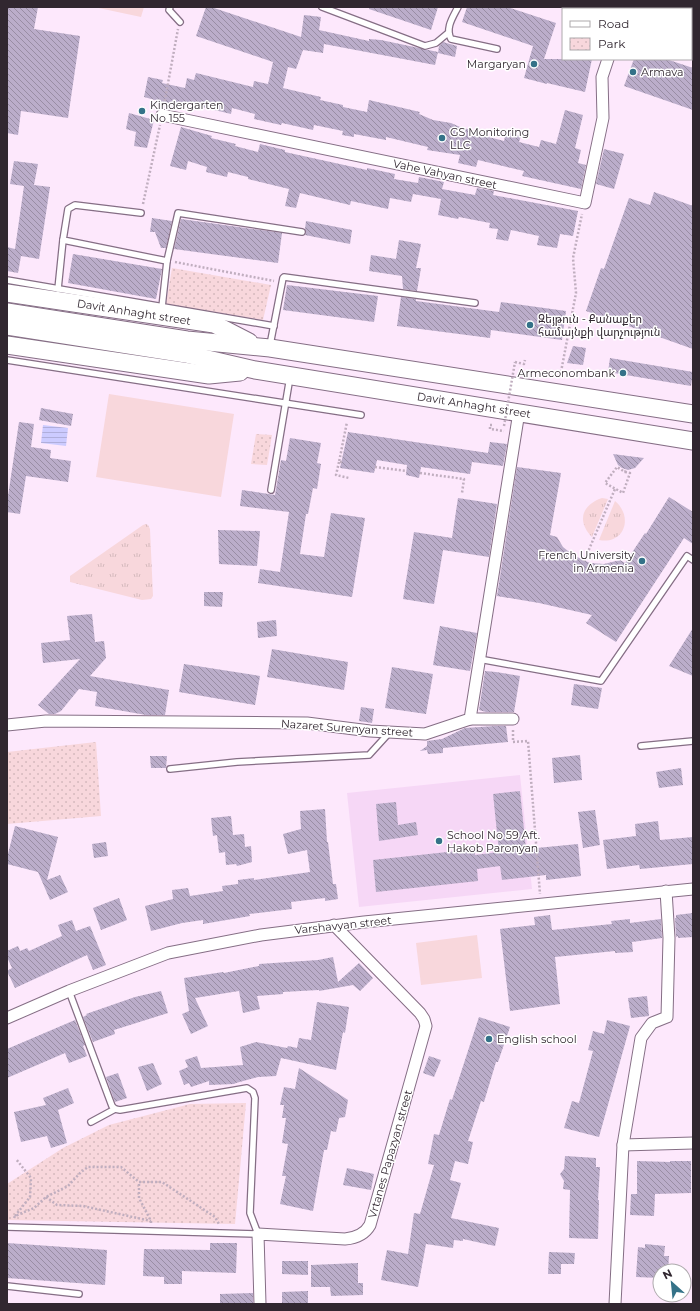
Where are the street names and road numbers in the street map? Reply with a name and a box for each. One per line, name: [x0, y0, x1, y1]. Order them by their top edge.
street label: Vahe Vahyan street: [392, 156, 499, 192]
street label: Davit Anhaght street: [76, 296, 192, 328]
street label: Davit Anhaght street: [416, 389, 532, 421]
street label: Nazaret Surenyan street: [280, 716, 414, 740]
street label: Varshavyan street: [294, 913, 393, 937]
street label: Vrtanes Papazyan street: [365, 1088, 415, 1220]

